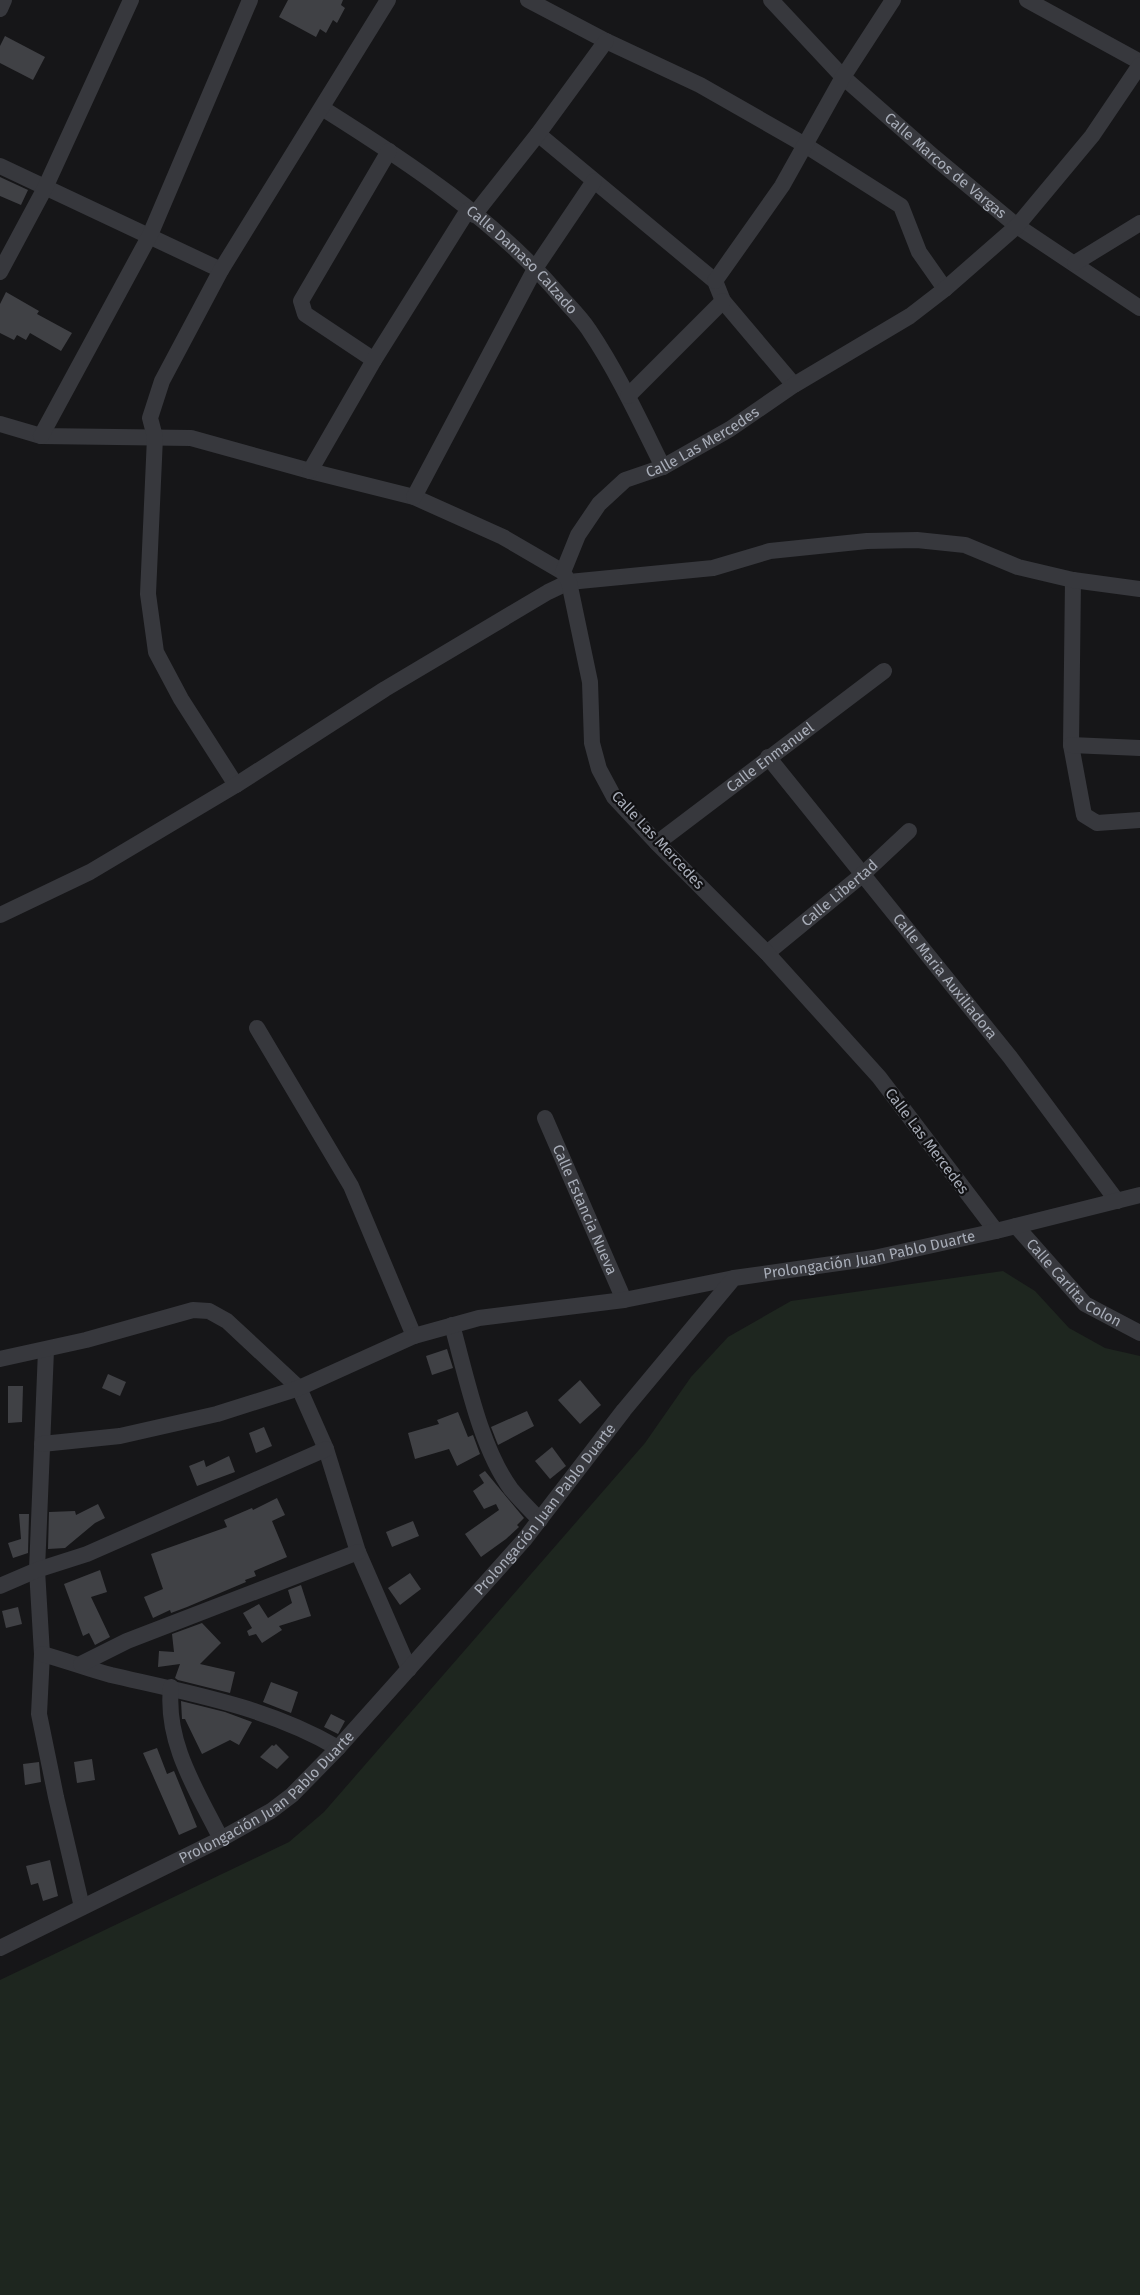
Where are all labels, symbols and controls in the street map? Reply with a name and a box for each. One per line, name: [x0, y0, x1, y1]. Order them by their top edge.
street label: Calle Marcos de Vargas: [881, 109, 1010, 222]
street label: Calle Damaso Calzado: [463, 202, 581, 318]
street label: Calle Las Mercedes: [644, 403, 763, 481]
street label: Calle Enmanuel: [723, 718, 818, 796]
street label: Calle Las Mercedes: [608, 787, 708, 893]
street label: Calle Libertad: [798, 856, 881, 930]
street label: Calle Maria Auxiliadora: [889, 910, 1001, 1043]
street label: Calle Las Mercedes: [881, 1085, 973, 1197]
street label: Calle Estancia Nueva: [549, 1142, 621, 1278]
street label: Prolongación Juan Pablo Duarte: [762, 1227, 977, 1283]
street label: Calle Carlita Colon: [1022, 1235, 1125, 1331]
street label: Prolongación Juan Pablo Duarte: [470, 1420, 619, 1599]
street label: Prolongación Juan Pablo Duarte: [176, 1727, 358, 1867]

